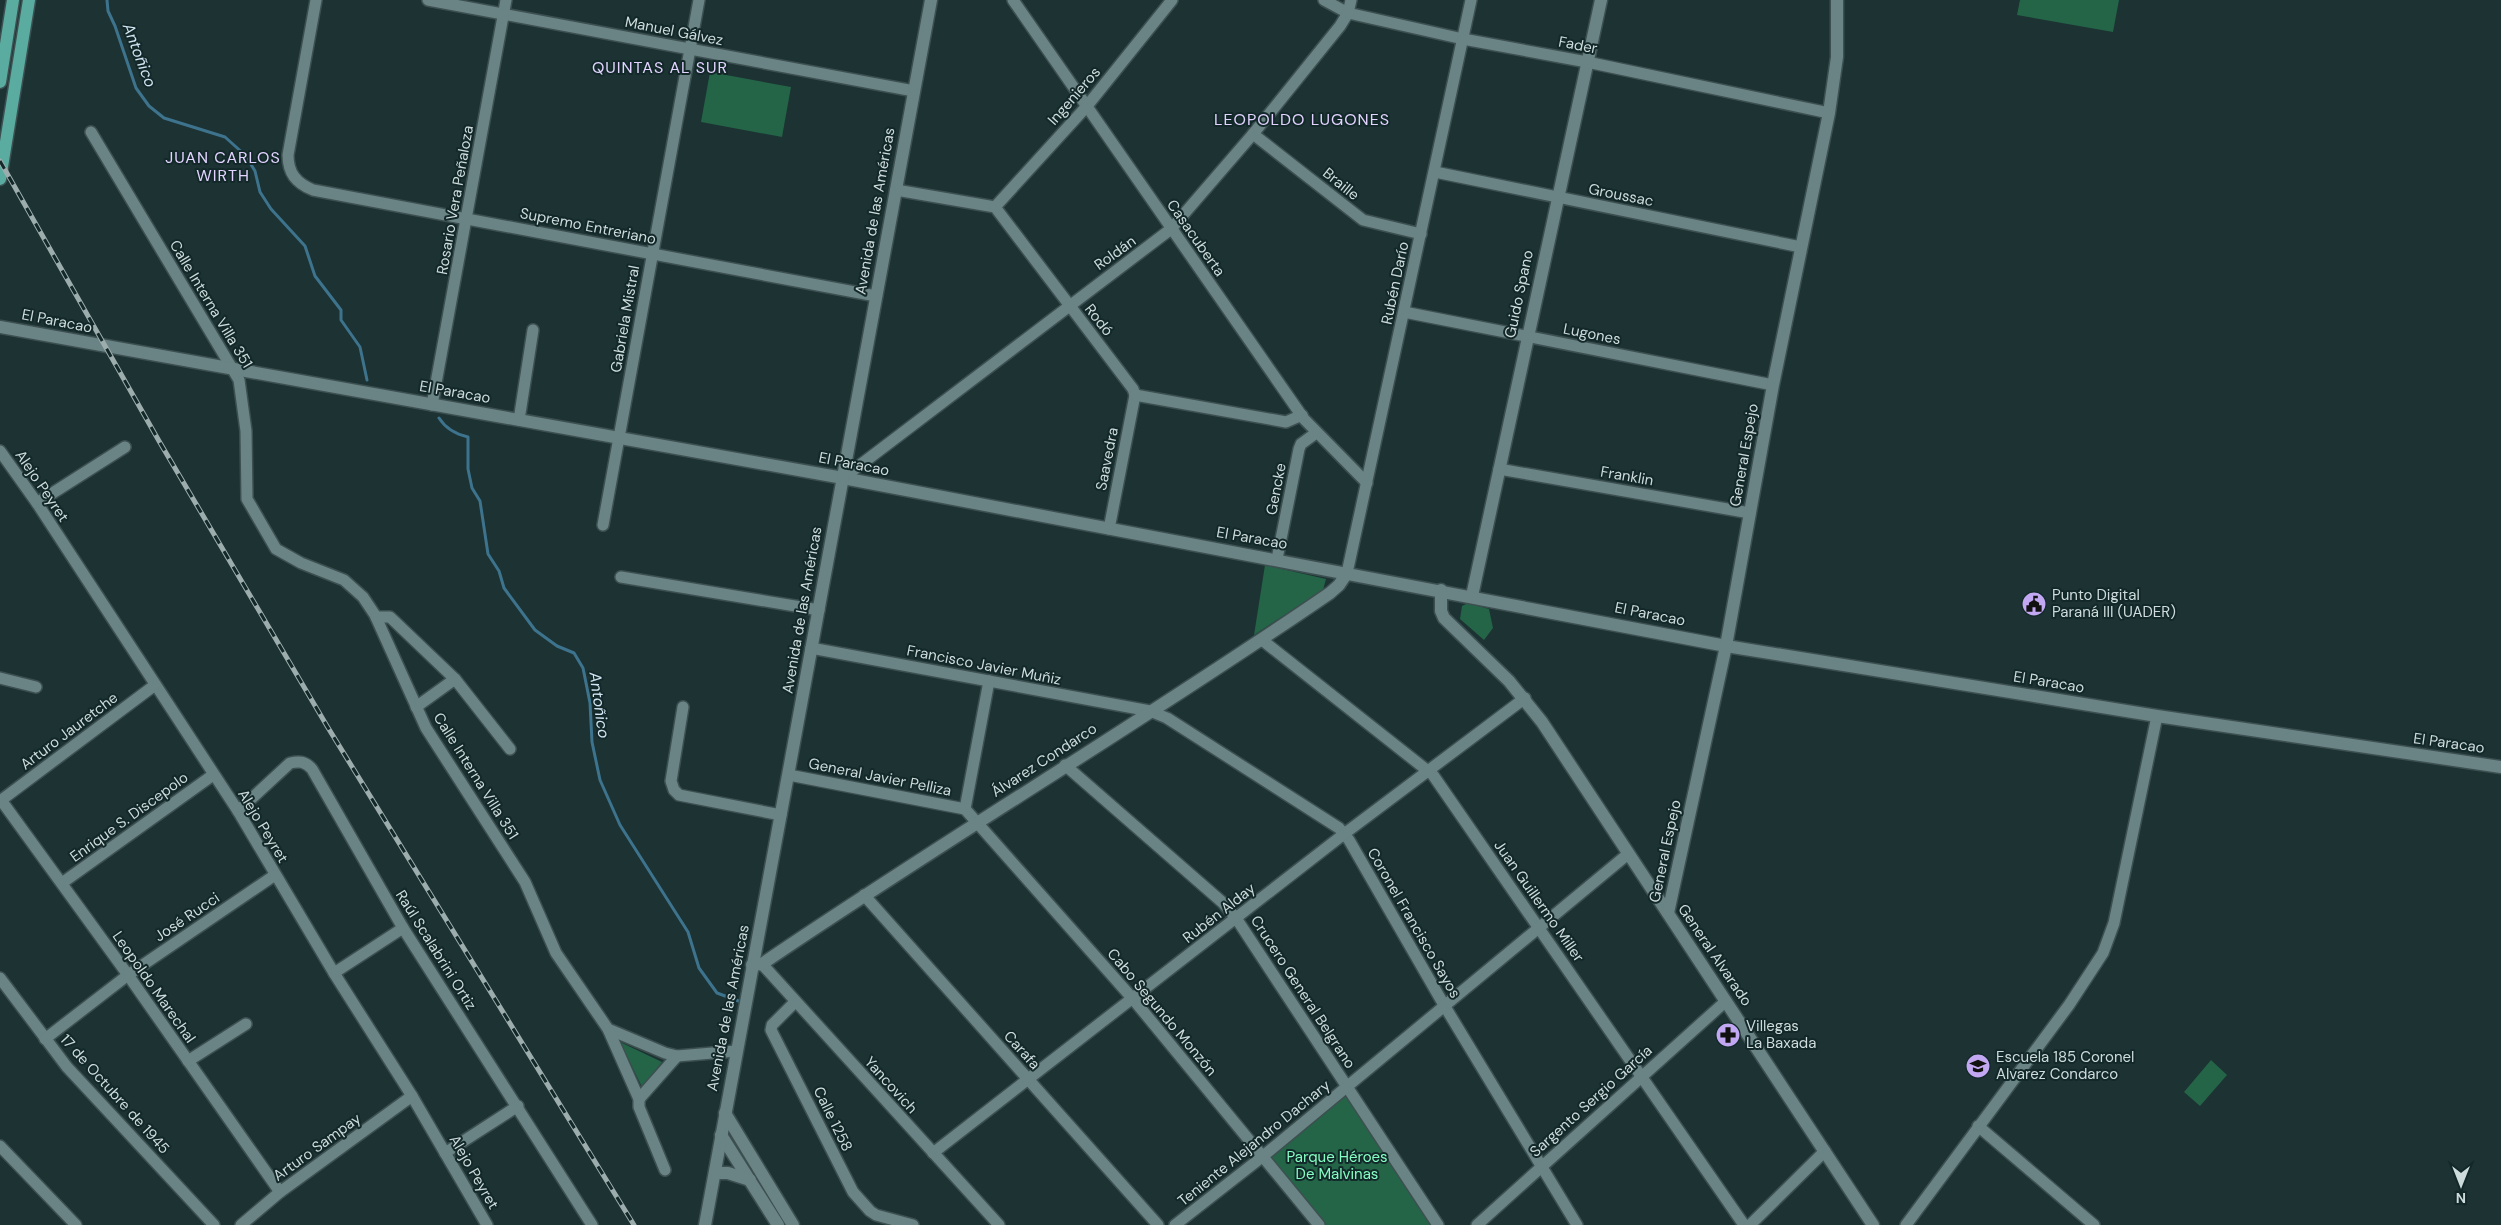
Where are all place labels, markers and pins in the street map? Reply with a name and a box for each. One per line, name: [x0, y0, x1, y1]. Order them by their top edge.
place label: Punto Digital Paraná III (UADER): [2052, 585, 2176, 622]
public building icon: Punto Digital Paraná III (UADER): [2021, 591, 2047, 617]
place label: Villegas La Baxada: [1746, 1016, 1816, 1053]
pharmacy icon: Villegas La Baxada: [1715, 1022, 1741, 1048]
place label: Escuela 185 Coronel Alvarez Condarco: [1996, 1047, 2134, 1084]
school or university icon: Escuela 185 Coronel Alvarez Condarco: [1965, 1053, 1991, 1079]

